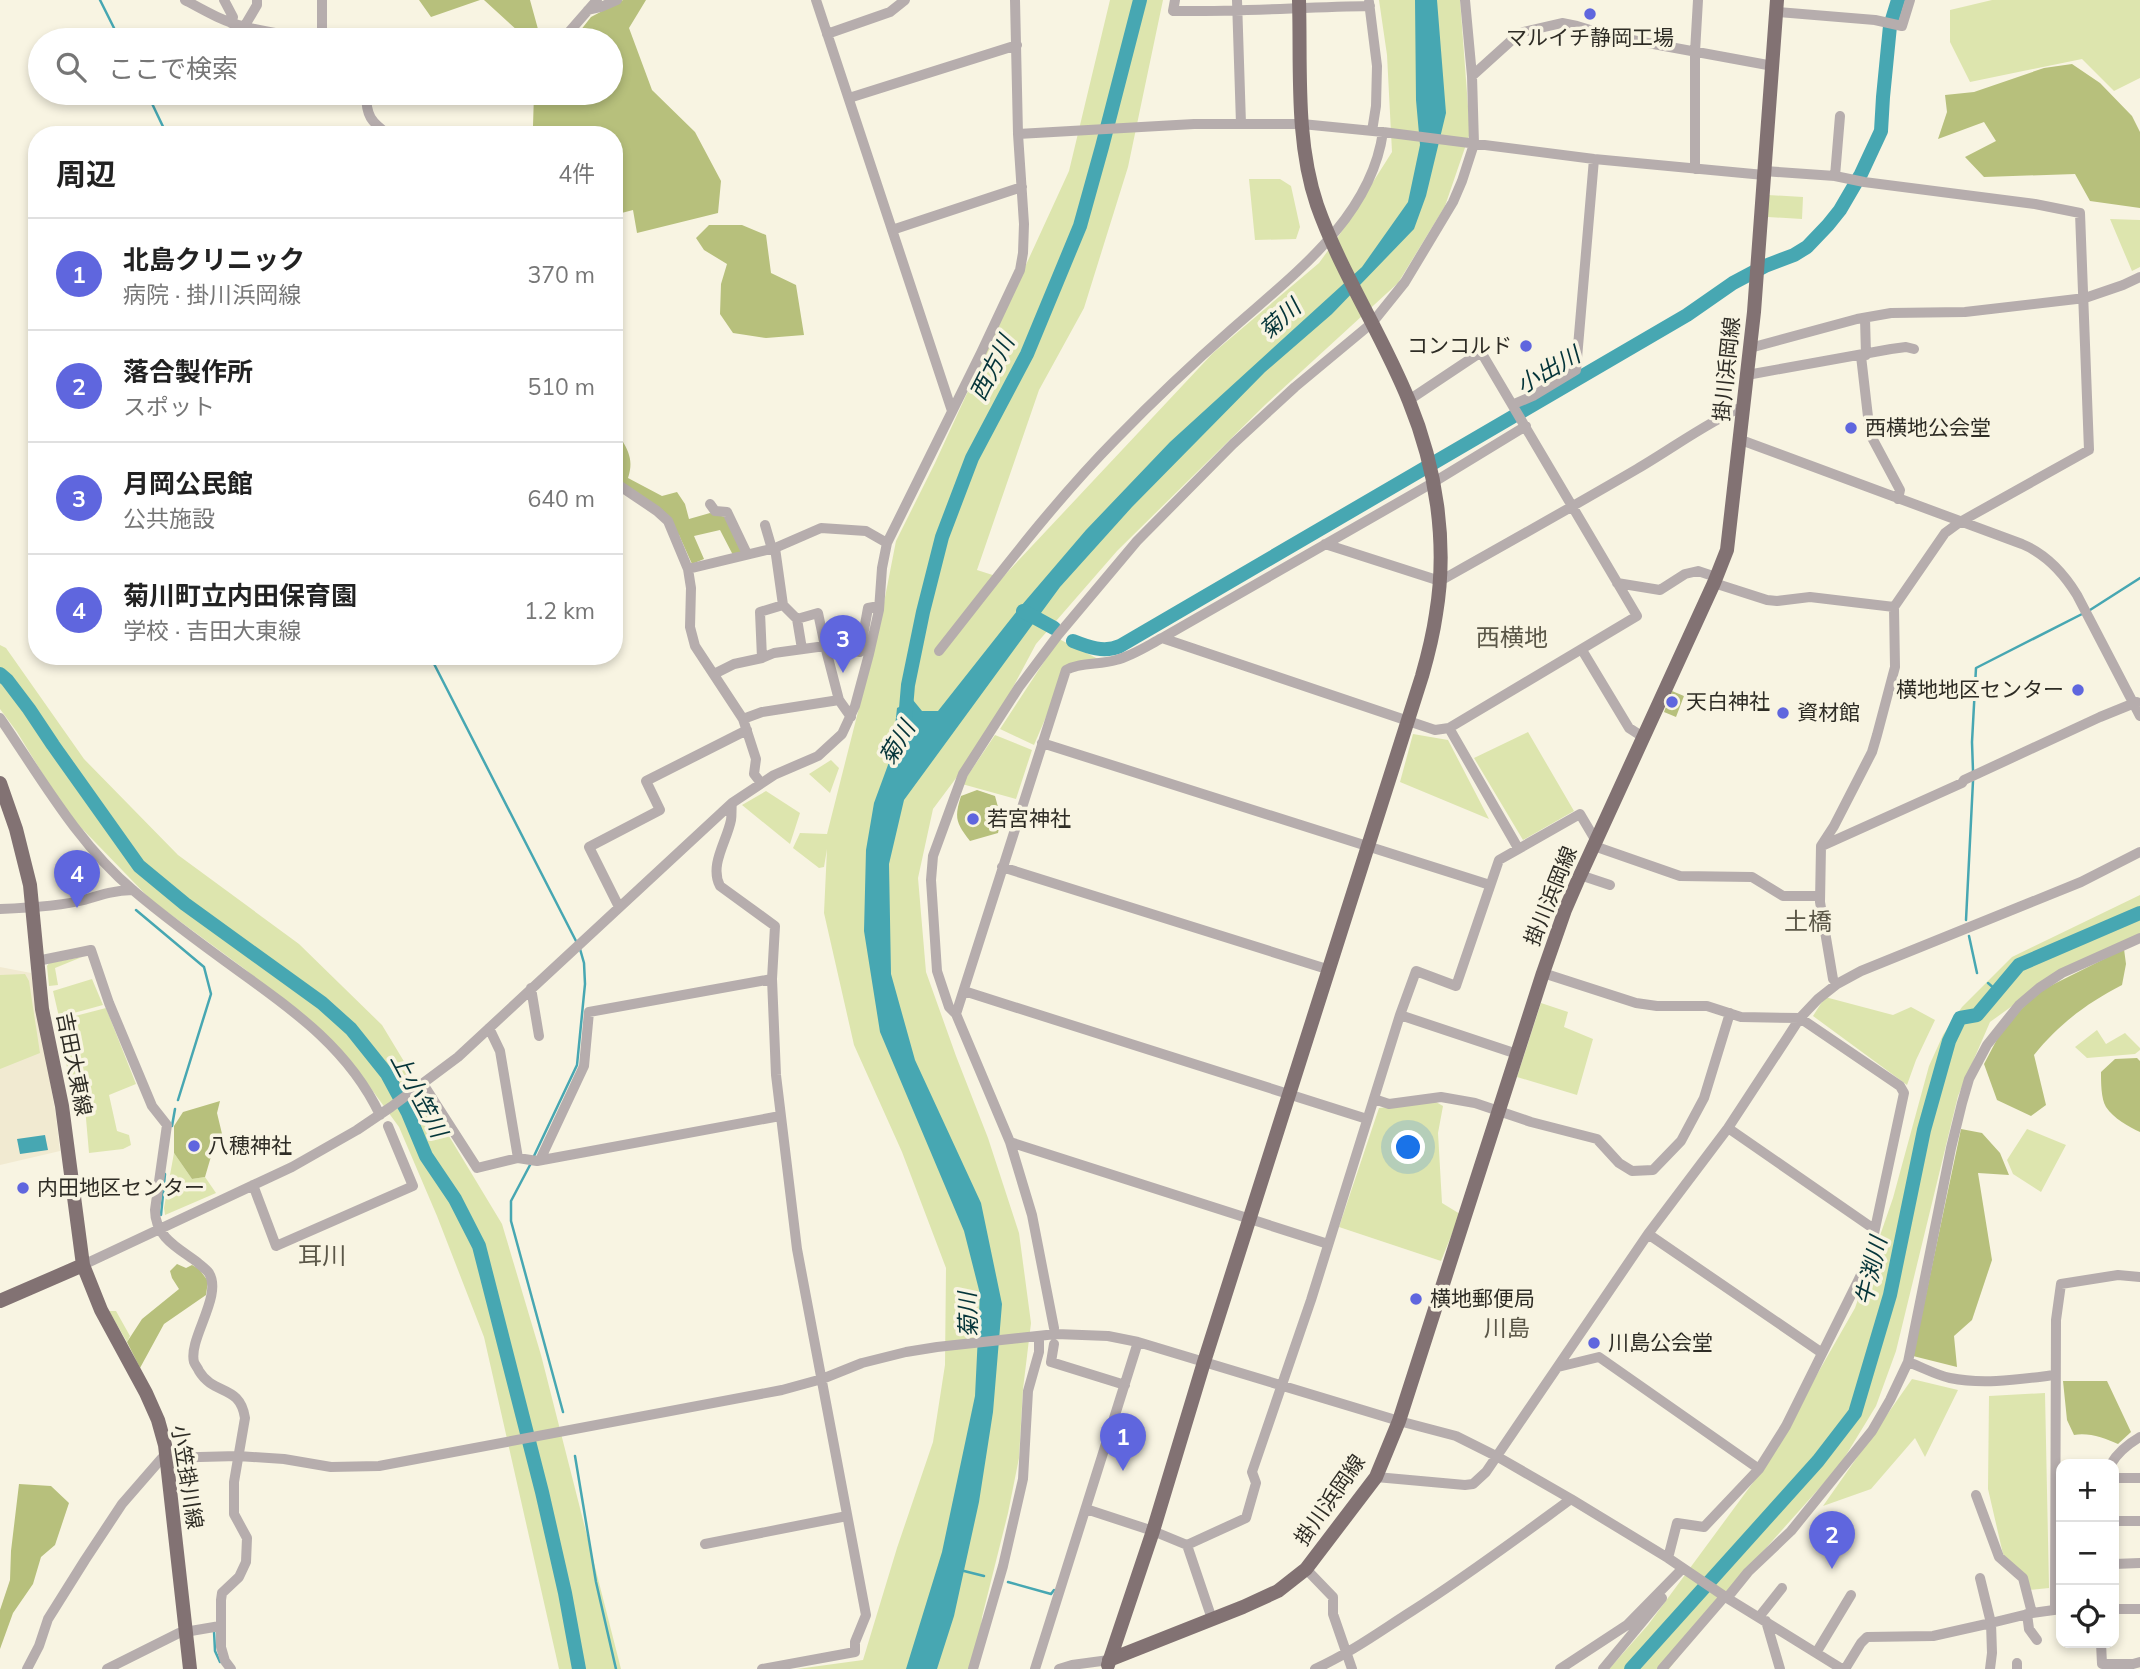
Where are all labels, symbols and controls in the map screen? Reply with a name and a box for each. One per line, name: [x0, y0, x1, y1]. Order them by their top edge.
marker: マルイチ静岡工場: [1582, 6, 1598, 22]
place label: マルイチ静岡工場: [1506, 24, 1674, 50]
search box: [28, 28, 623, 105]
icon: search: [52, 48, 90, 86]
text: ここで検索: [108, 52, 238, 85]
text: 周辺: [56, 155, 116, 193]
text: 4件: [558, 159, 595, 188]
text: 北島クリニック: [123, 243, 305, 276]
text: 1: [72, 260, 86, 289]
text: 370 m: [527, 260, 595, 289]
text: 病院 · 掛川浜岡線: [123, 280, 301, 309]
water label: 菊川: [1253, 290, 1309, 345]
street label: 掛川浜岡線: [1708, 315, 1744, 422]
water label: 西方川: [963, 328, 1021, 405]
place label: コンコルド: [1407, 332, 1512, 358]
water label: 小出川: [1511, 338, 1587, 399]
marker: コンコルド: [1518, 338, 1534, 354]
text: 落合製作所: [123, 355, 253, 388]
text: 2: [72, 372, 86, 401]
text: 510 m: [527, 372, 595, 401]
text: スポット: [123, 392, 215, 421]
place label: 西横地公会堂: [1865, 414, 1991, 440]
marker: 西横地公会堂: [1843, 420, 1859, 436]
text: 月岡公民館: [123, 467, 253, 500]
text: 3: [72, 484, 86, 513]
text: 640 m: [527, 484, 595, 513]
text: 公共施設: [123, 504, 215, 533]
text: 菊川町立内田保育園: [123, 579, 357, 612]
text: 4: [72, 596, 86, 625]
text: 1.2 km: [524, 596, 595, 625]
pin: 3: [820, 615, 866, 673]
text: 学校 · 吉田大東線: [123, 616, 301, 645]
district label: 西横地: [1476, 622, 1548, 652]
place label: 横地地区センター: [1896, 676, 2064, 702]
marker: 横地地区センター: [2070, 682, 2086, 698]
place label: 天白神社: [1686, 688, 1770, 714]
marker: 天白神社: [1664, 694, 1680, 710]
place label: 資材館: [1797, 699, 1860, 725]
marker: 資材館: [1775, 705, 1791, 721]
water label: 菊川: [872, 713, 922, 770]
place label: 若宮神社: [987, 805, 1071, 831]
marker: 若宮神社: [965, 811, 981, 827]
street label: 掛川浜岡線: [1518, 842, 1582, 949]
pin: 4: [54, 850, 100, 908]
district label: 土橋: [1784, 906, 1832, 936]
street label: 吉田大東線: [52, 1010, 98, 1118]
water label: 上小笠川: [385, 1047, 455, 1145]
your location: [1391, 1130, 1425, 1164]
place label: 八穂神社: [208, 1132, 292, 1158]
marker: 八穂神社: [186, 1138, 202, 1154]
place label: 内田地区センター: [37, 1174, 205, 1200]
marker: 内田地区センター: [15, 1180, 31, 1196]
water label: 牛渕川: [1849, 1231, 1893, 1308]
district label: 耳川: [298, 1240, 346, 1270]
place label: 横地郵便局: [1430, 1285, 1535, 1311]
water label: 菊川: [952, 1289, 983, 1339]
marker: 横地郵便局: [1408, 1291, 1424, 1307]
district label: 川島: [1484, 1313, 1530, 1342]
place label: 川島公会堂: [1608, 1329, 1713, 1355]
marker: 川島公会堂: [1586, 1335, 1602, 1351]
pin: 1: [1100, 1413, 1146, 1471]
street label: 小笠掛川線: [167, 1423, 209, 1531]
street label: 掛川浜岡線: [1288, 1449, 1370, 1550]
map controls: [2056, 1459, 2119, 1648]
button: +: [2056, 1459, 2119, 1522]
pin: 2: [1809, 1511, 1855, 1569]
button: −: [2056, 1522, 2119, 1585]
button: locate: [2056, 1585, 2119, 1648]

